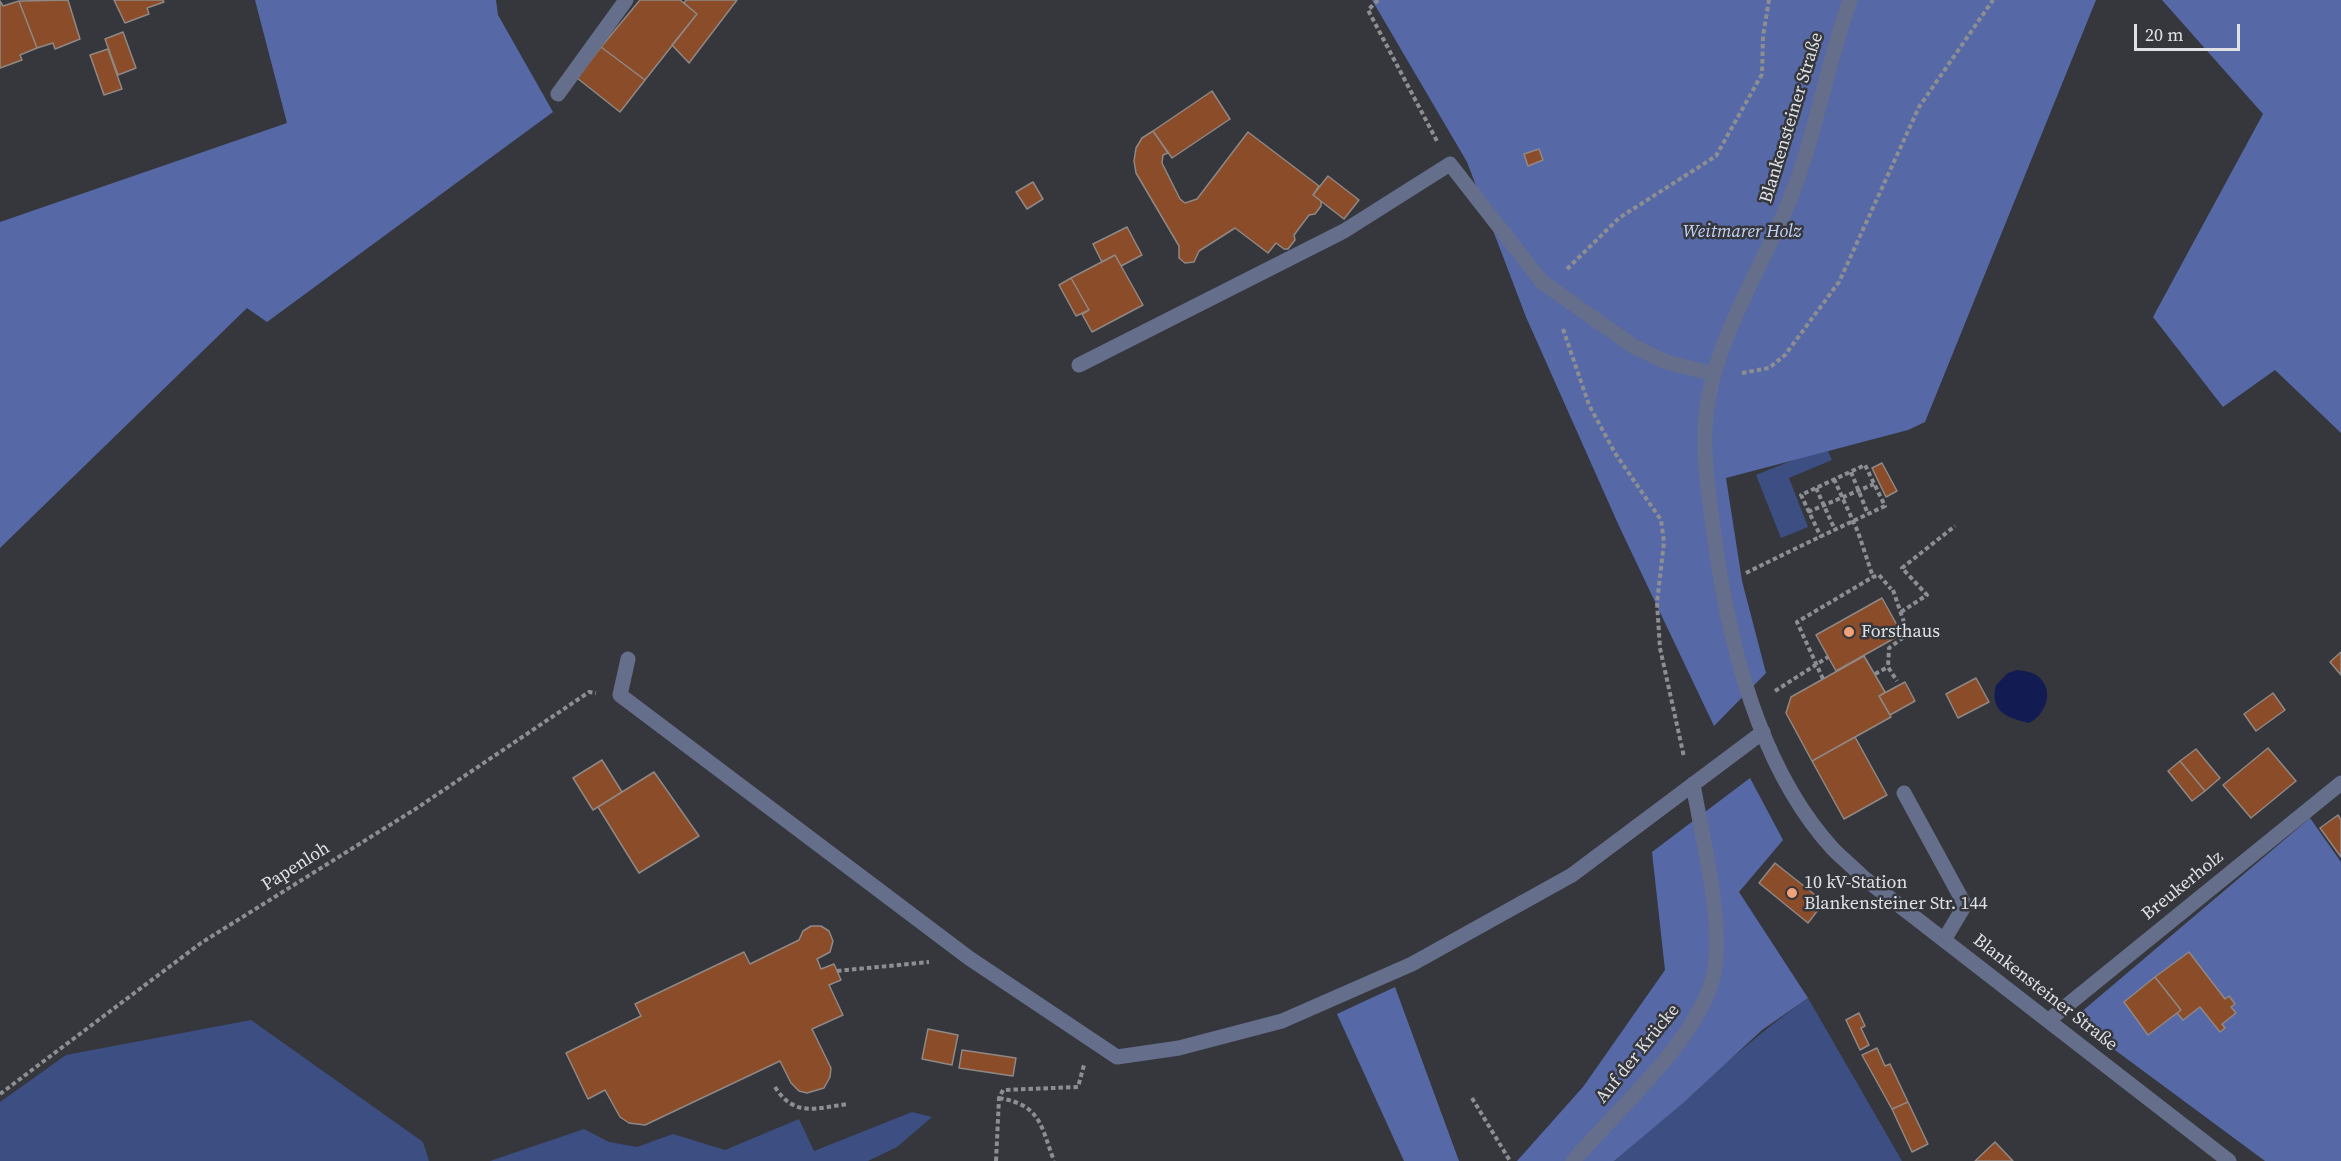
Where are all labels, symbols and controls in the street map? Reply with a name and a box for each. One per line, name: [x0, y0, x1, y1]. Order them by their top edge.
scale bar: [2137, 12, 2244, 50]
text: 20 m: [2145, 22, 2183, 47]
street label: Blankensteiner Straße: [1756, 30, 1828, 206]
park label: Weitmarer Holz: [1683, 221, 1801, 243]
place label: Forsthaus: [1861, 621, 1940, 643]
marker: Forsthaus: [1842, 625, 1856, 639]
street label: Papenloh: [258, 838, 334, 896]
street label: Breukerholz: [2138, 847, 2228, 925]
place label: 10 kV-Station Blankensteiner Str. 144: [1804, 872, 1987, 914]
marker: 10 kV-Station Blankensteiner Str. 144: [1785, 886, 1799, 900]
street label: Blankensteiner Straße: [1969, 930, 2121, 1056]
street label: Auf der Krücke: [1592, 1000, 1684, 1108]

